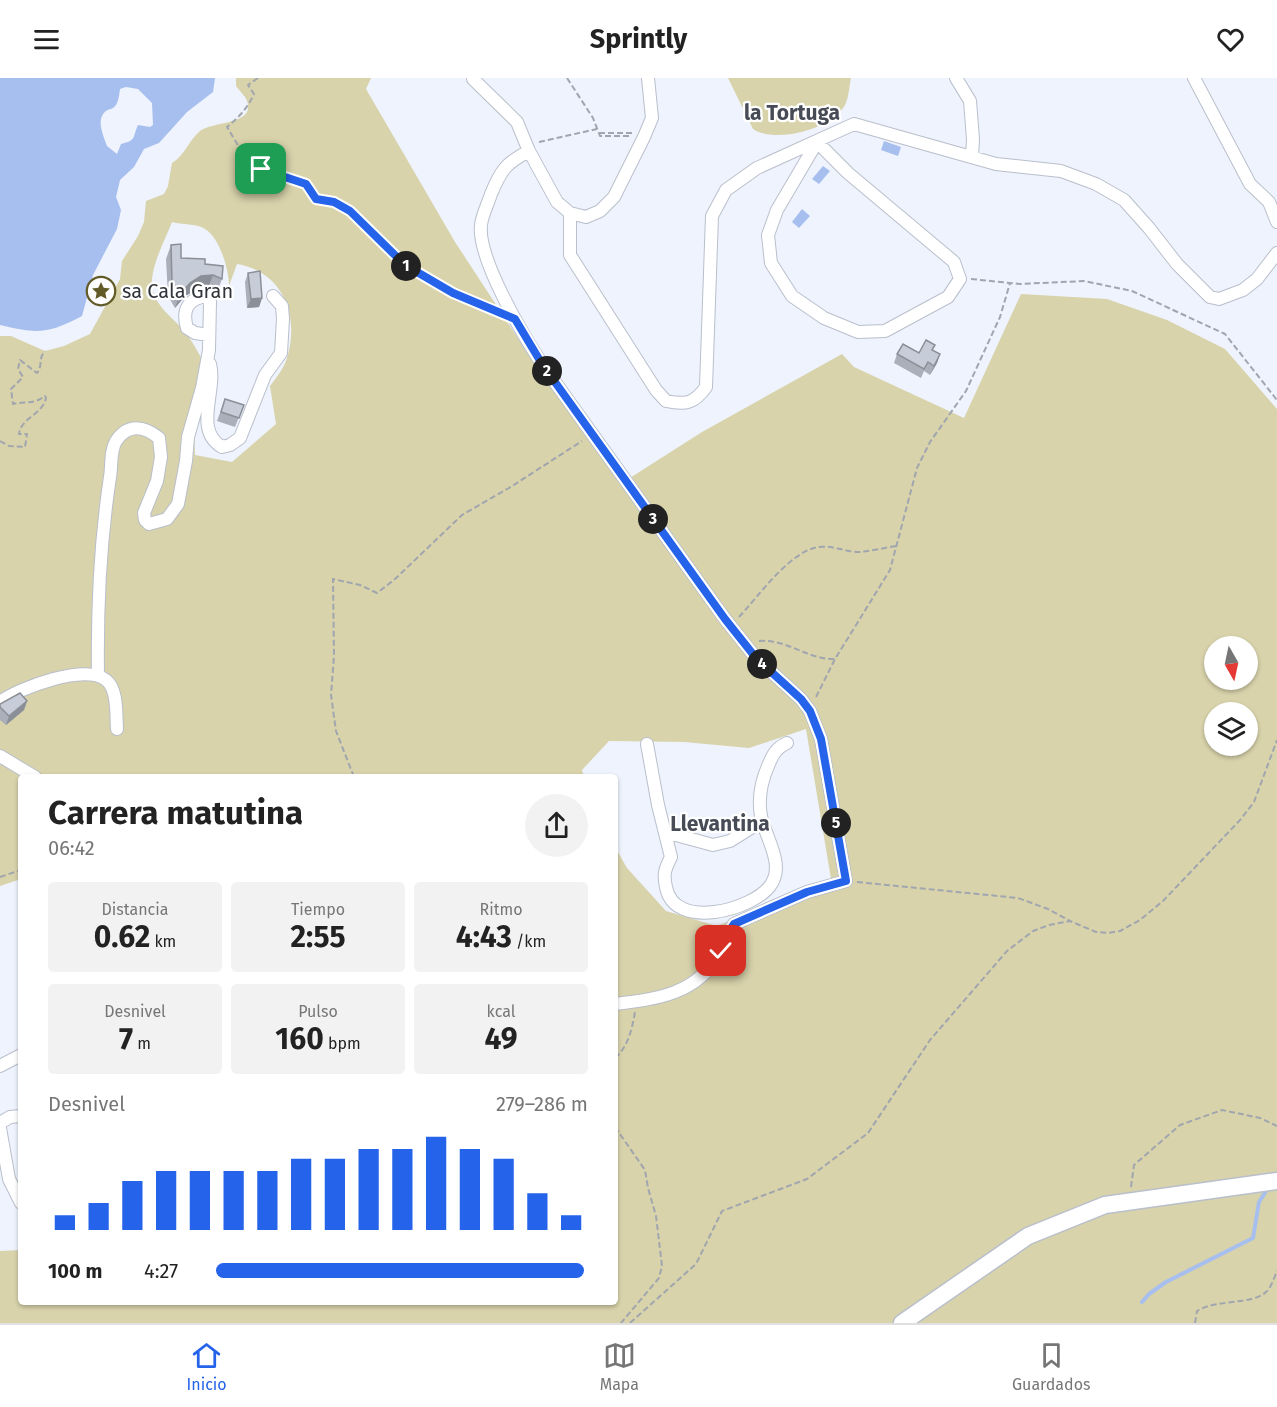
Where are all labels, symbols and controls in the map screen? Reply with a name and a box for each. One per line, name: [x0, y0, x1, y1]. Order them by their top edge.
icon: menu: [30, 23, 63, 56]
text: Sprintly: [590, 23, 687, 55]
icon: heart: [1214, 23, 1247, 56]
district label: la Tortuga: [744, 100, 840, 126]
pin: [235, 143, 286, 194]
icon: arrive: [244, 152, 277, 185]
pin: 1: [391, 251, 421, 281]
text: 1: [402, 256, 410, 275]
place icon: sa Cala Gran: [85, 275, 117, 307]
place label: sa Cala Gran: [122, 279, 233, 303]
pin: 2: [532, 356, 562, 386]
text: 2: [543, 361, 551, 380]
pin: 3: [638, 504, 668, 534]
text: 3: [649, 509, 657, 528]
north arrow: [1204, 636, 1258, 690]
map controls: [1204, 636, 1258, 756]
pin: 4: [747, 649, 777, 679]
text: 4: [757, 654, 767, 673]
button: layers: [1204, 702, 1258, 756]
text: Carrera matutina: [48, 793, 303, 833]
button: share: [525, 794, 588, 857]
pin: 5: [821, 808, 851, 838]
district label: Llevantina: [670, 811, 770, 837]
text: 5: [832, 813, 840, 832]
text: 06:42: [48, 836, 95, 860]
text: Distancia: [102, 900, 168, 919]
text: Tiempo: [291, 900, 345, 919]
text: Ritmo: [479, 900, 523, 919]
text: 0.62: [94, 919, 150, 955]
text: 2:55: [291, 919, 345, 955]
text: 4:43: [456, 919, 512, 955]
pin: [695, 925, 746, 976]
text: km: [150, 932, 176, 951]
text: /km: [512, 932, 546, 951]
icon: check: [704, 934, 737, 967]
text: Desnivel: [104, 1002, 166, 1021]
text: Pulso: [298, 1002, 338, 1021]
text: kcal: [487, 1002, 515, 1021]
text: 7: [119, 1021, 133, 1057]
text: 160: [275, 1021, 324, 1057]
text: 49: [484, 1021, 518, 1057]
text: m: [133, 1034, 151, 1053]
text: bpm: [324, 1034, 361, 1053]
text: Desnivel: [48, 1092, 125, 1116]
text: 279–286 m: [496, 1092, 588, 1116]
text: 100 m: [48, 1259, 102, 1283]
text: 4:27: [144, 1259, 178, 1283]
tab: Inicio: [187, 1339, 227, 1394]
tab: Mapa: [600, 1339, 639, 1394]
tab: Guardados: [1012, 1339, 1090, 1394]

